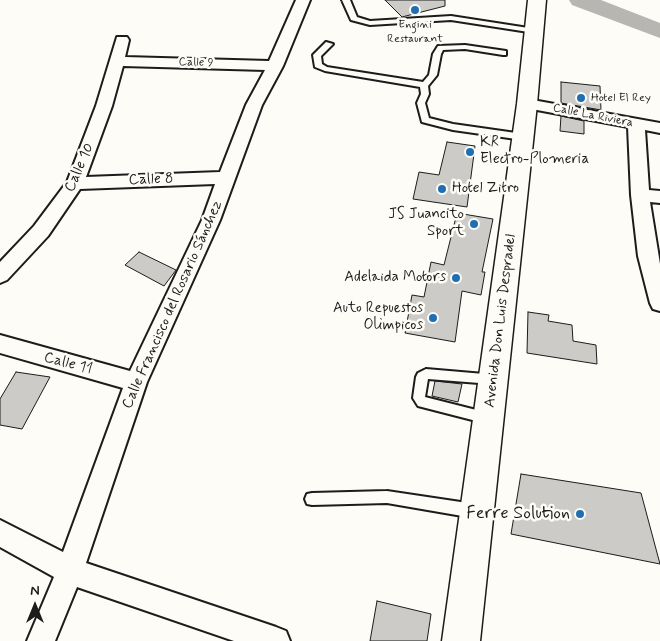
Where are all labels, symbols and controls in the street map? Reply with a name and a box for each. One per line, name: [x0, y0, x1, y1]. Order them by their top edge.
marker: Engini Restaurant: [409, 4, 421, 16]
place label: Engini Restaurant: [387, 18, 443, 46]
street label: Calle 9: [178, 55, 214, 71]
place label: Hotel El Rey: [591, 91, 651, 105]
marker: Hotel El Rey: [575, 92, 587, 104]
street label: Calle La Riviera: [552, 101, 634, 131]
place label: KR Electro-Plomeria: [480, 134, 589, 169]
street label: Calle 10: [61, 141, 99, 195]
marker: KR Electro-Plomeria: [464, 146, 476, 158]
street label: Calle 8: [128, 170, 174, 190]
place label: Hotel Zitro: [452, 180, 519, 198]
marker: Hotel Zitro: [436, 183, 448, 195]
street label: Calle Francisco del Rosario Sánchez: [119, 198, 227, 412]
place label: JS Juancito Sport: [388, 206, 464, 241]
marker: JS Juancito Sport: [468, 218, 480, 230]
street label: Avenida Don Luis Despradel: [481, 233, 521, 409]
place label: Adelaida Motors: [344, 269, 446, 287]
marker: Adelaida Motors: [450, 272, 462, 284]
place label: Auto Repuestos Olimpicos: [333, 300, 423, 335]
marker: Auto Repuestos Olimpicos: [427, 312, 439, 324]
street label: Calle 11: [42, 349, 94, 379]
place label: Ferre Solution: [466, 503, 570, 525]
marker: Ferre Solution: [574, 508, 586, 520]
north arrow: [10, 581, 60, 631]
text: N: [30, 582, 40, 600]

